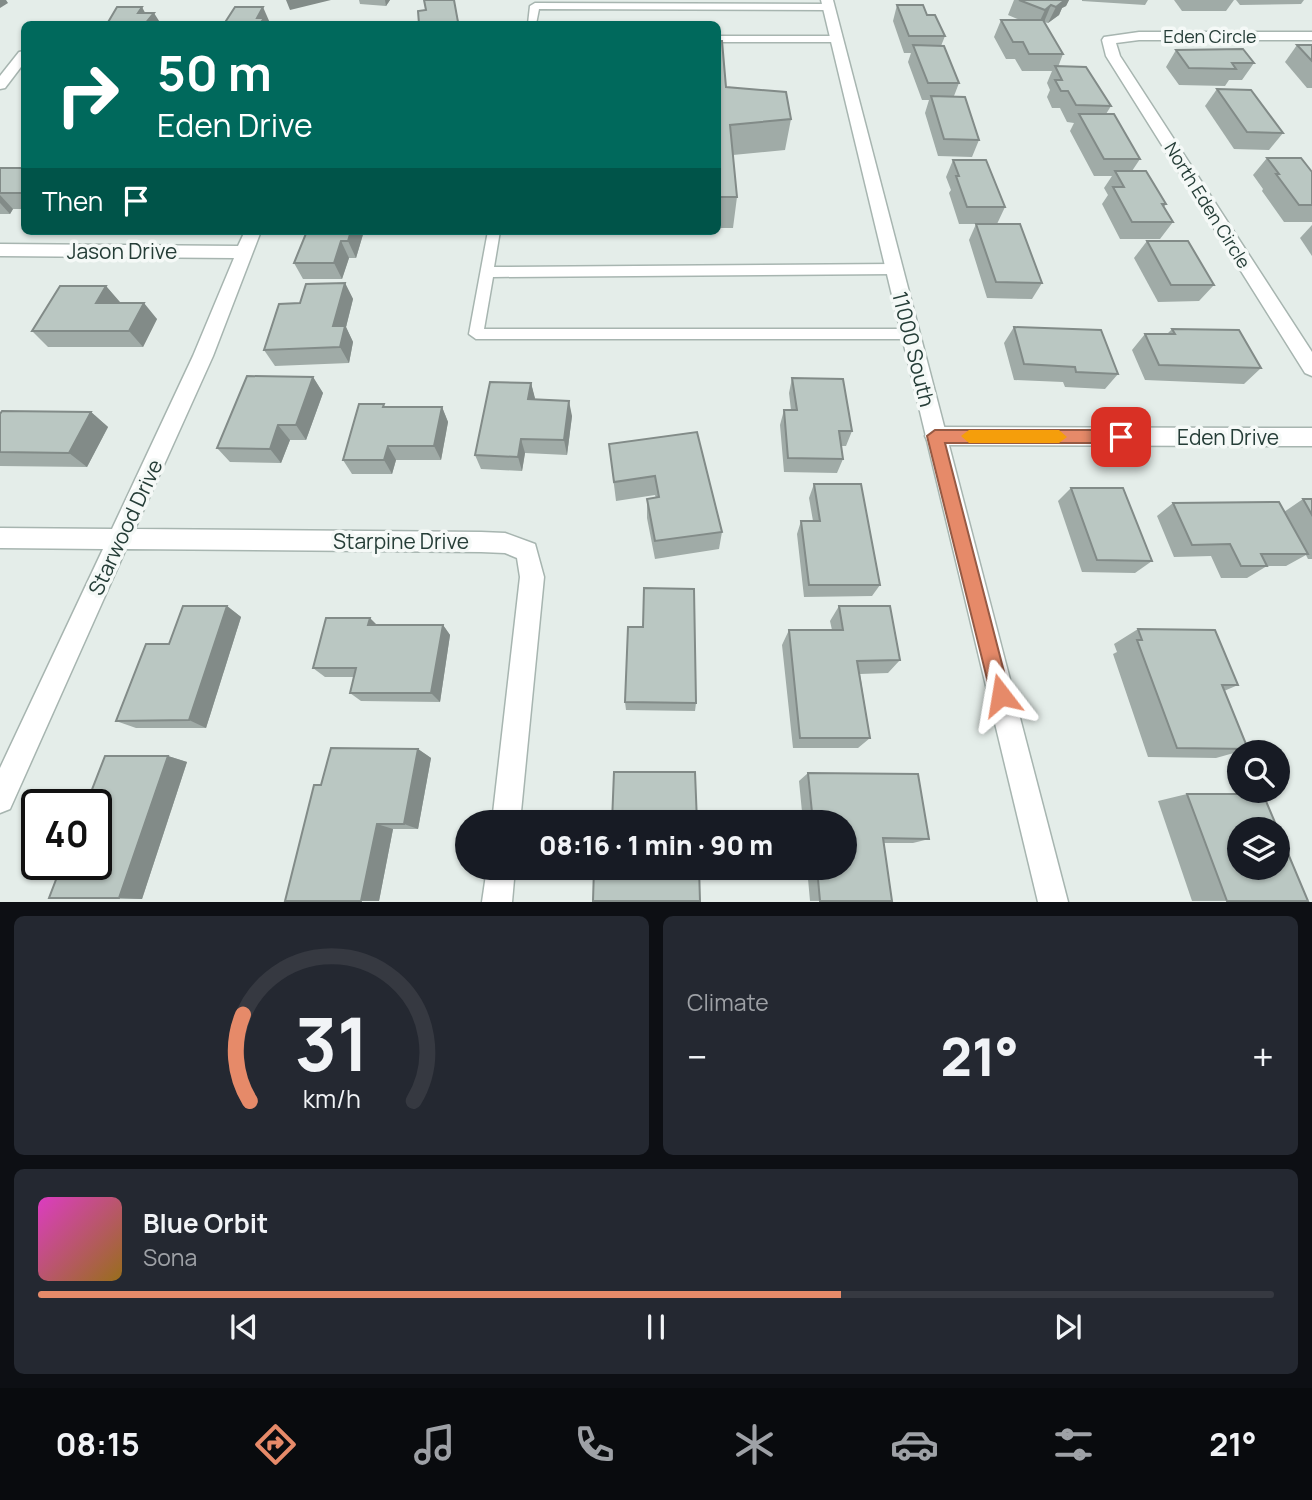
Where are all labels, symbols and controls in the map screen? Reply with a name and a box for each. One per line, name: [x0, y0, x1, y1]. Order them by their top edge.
street label: Eden Circle: [1163, 24, 1257, 48]
text: 50 m: [157, 39, 272, 106]
icon: right: [42, 49, 133, 140]
text: Eden Drive: [157, 103, 313, 147]
street label: North Eden Circle: [1160, 137, 1256, 273]
icon: arrive: [117, 182, 155, 220]
text: Then: [42, 183, 103, 219]
street label: Jason Drive: [67, 237, 177, 265]
street label: 11000 South: [886, 288, 942, 410]
pin: [1091, 407, 1151, 467]
icon: arrive: [1102, 418, 1140, 456]
street label: Eden Drive: [1177, 423, 1279, 451]
street label: Starwood Drive: [81, 455, 169, 599]
street label: Starpine Drive: [333, 527, 469, 555]
position arrow: [964, 658, 1038, 732]
map controls: [1227, 740, 1290, 880]
button: search: [1227, 740, 1290, 803]
speed limit sign: 40: [21, 789, 112, 880]
button: layers: [1227, 817, 1290, 880]
text: 08:16 · 1 min · 90 m: [539, 827, 773, 863]
text: Climate: [687, 986, 769, 1018]
text: 31: [294, 994, 369, 1094]
text: 21°: [941, 1021, 1019, 1092]
text: −: [687, 1030, 708, 1082]
text: +: [1252, 1030, 1274, 1082]
text: km/h: [302, 1081, 361, 1116]
text: Blue Orbit: [143, 1205, 268, 1241]
text: Sona: [143, 1241, 197, 1273]
icon: previous: [225, 1308, 263, 1346]
icon: pause: [637, 1308, 675, 1346]
icon: next: [1049, 1308, 1087, 1346]
icon: directions: [251, 1420, 300, 1469]
icon: music: [410, 1420, 459, 1469]
icon: phone: [570, 1420, 619, 1469]
icon: climate: [730, 1420, 779, 1469]
icon: car: [890, 1420, 939, 1469]
icon: filters: [1049, 1420, 1098, 1469]
text: 08:15: [55, 1422, 140, 1466]
text: 21°: [1209, 1422, 1257, 1466]

